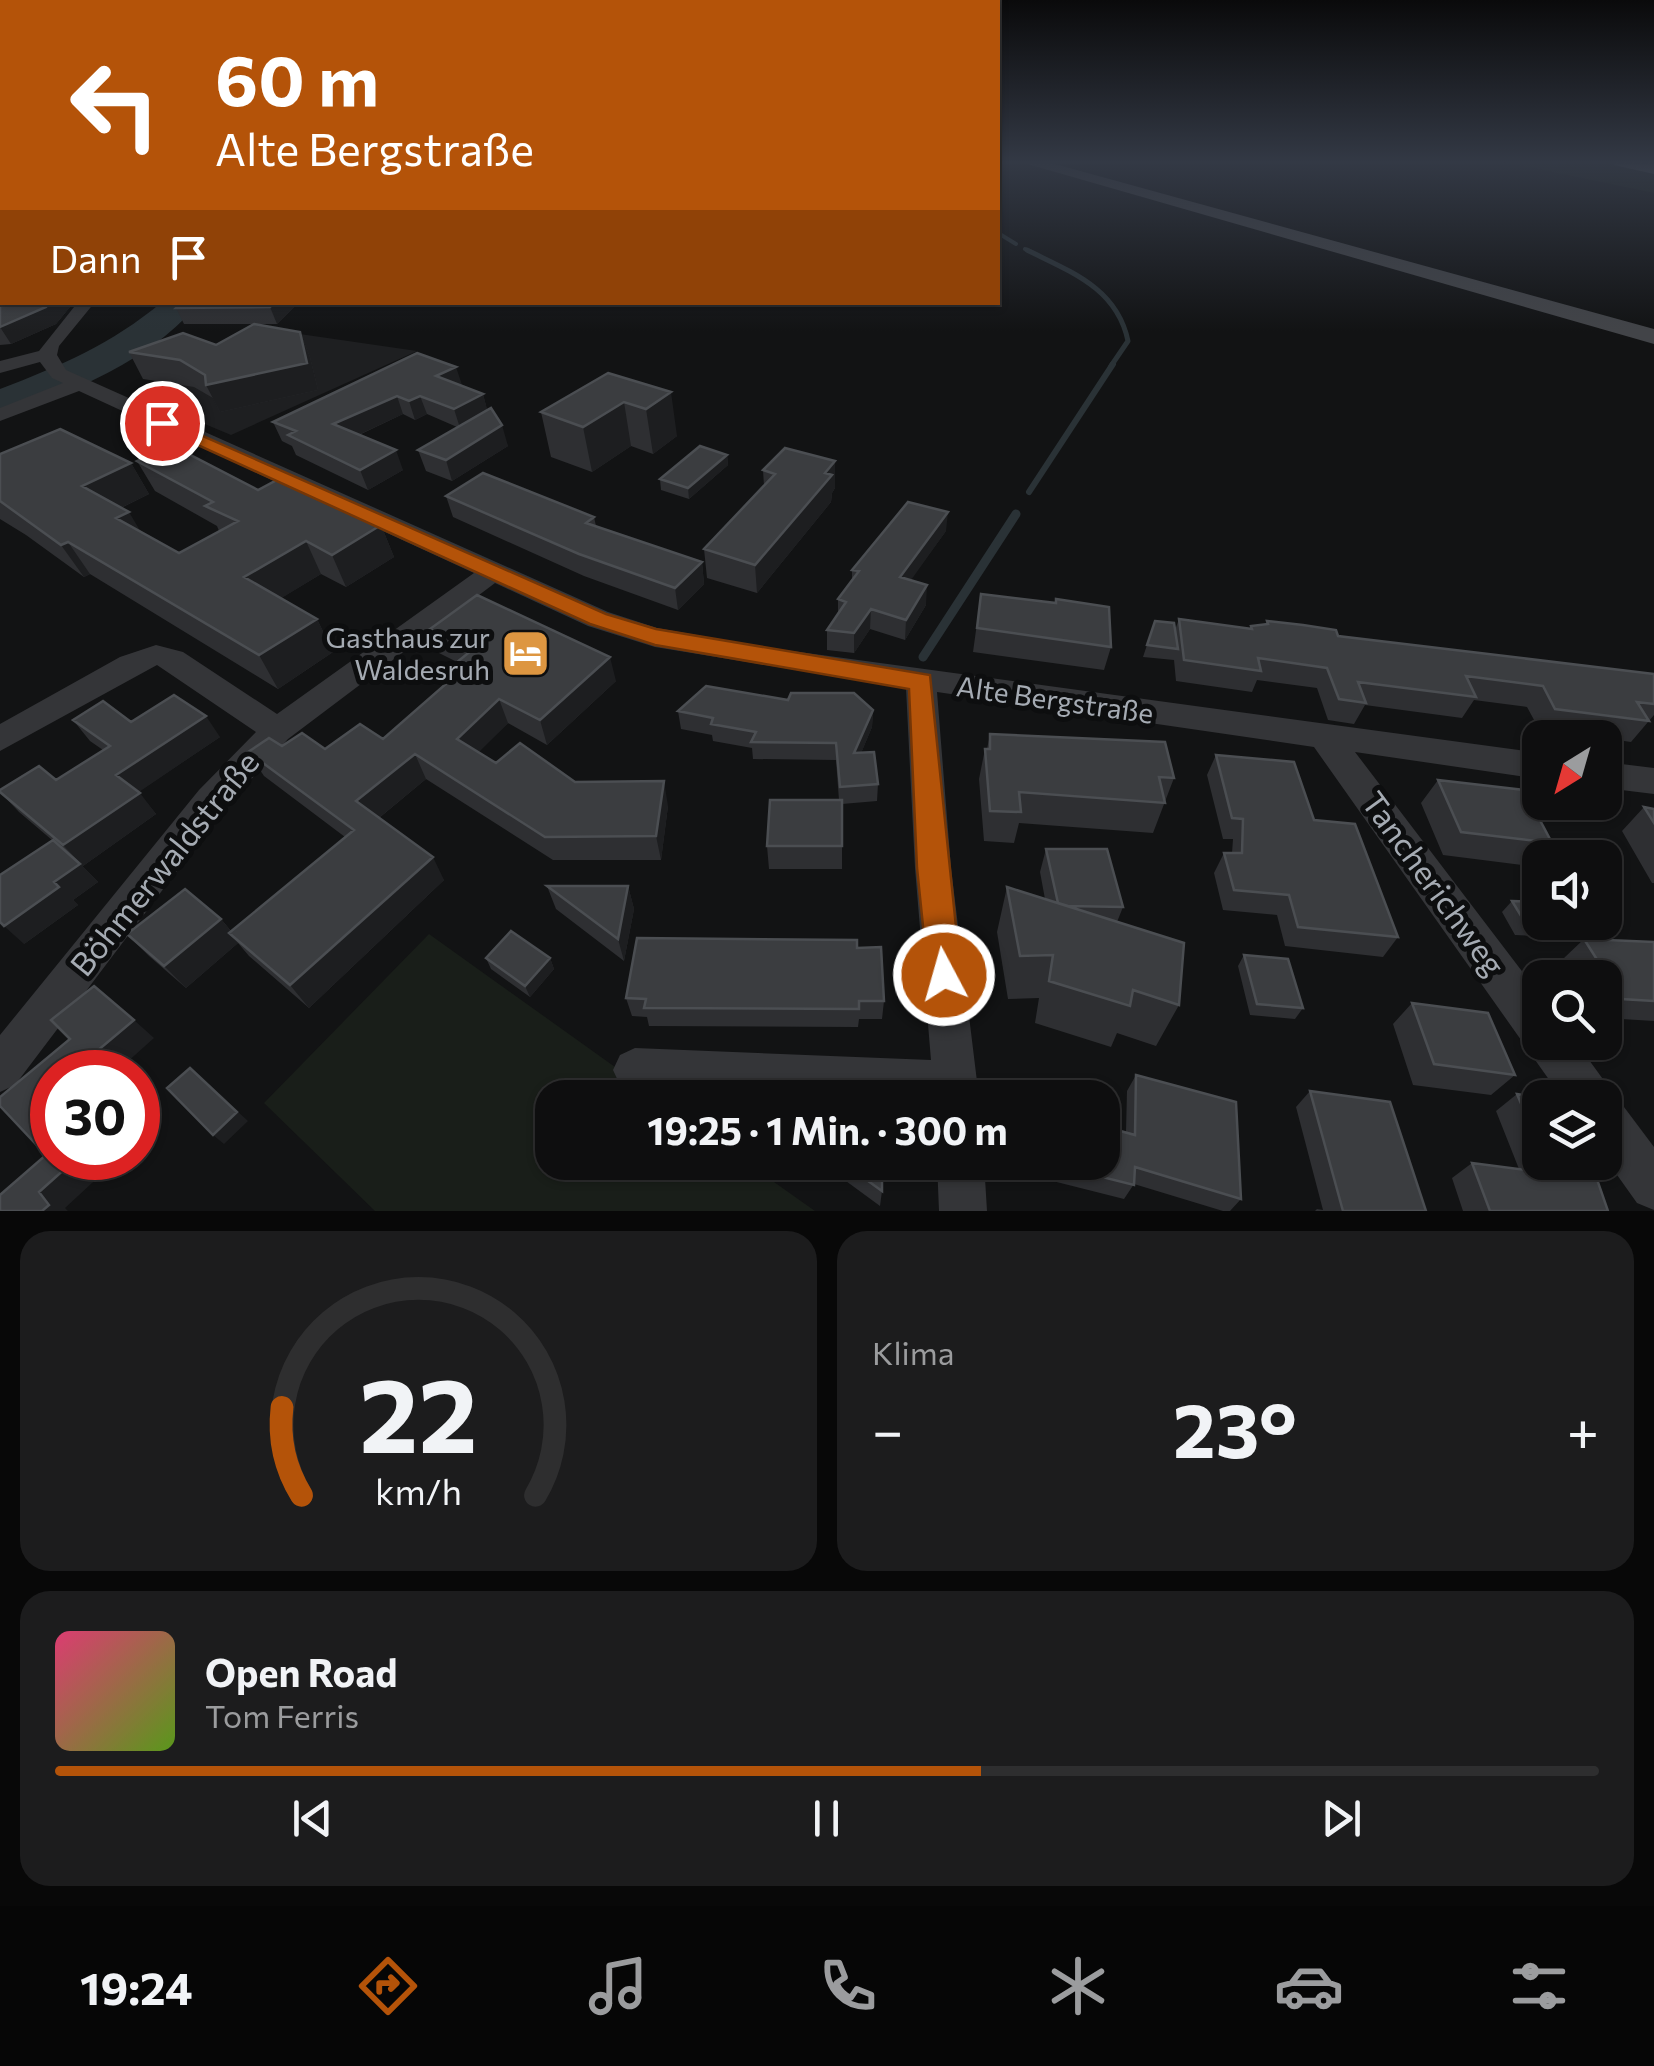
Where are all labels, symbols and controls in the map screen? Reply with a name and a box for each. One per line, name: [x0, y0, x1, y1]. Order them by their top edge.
text: 60 m: [215, 35, 379, 120]
icon: left: [50, 40, 180, 170]
text: Alte Bergstraße: [215, 120, 534, 175]
icon: arrive: [161, 230, 216, 285]
text: Dann: [50, 234, 141, 281]
pin: [120, 381, 205, 466]
icon: arrive: [135, 396, 190, 451]
place label: Gasthaus zur Waldesruh: [326, 620, 490, 686]
hotel icon: Gasthaus zur Waldesruh: [499, 628, 551, 680]
street label: Alte Bergstraße: [954, 668, 1156, 730]
north arrow: [1522, 720, 1622, 820]
map controls: [1522, 720, 1622, 1180]
street label: Böhmerwaldstraße: [61, 742, 266, 983]
street label: Tancherichweg: [1354, 783, 1515, 983]
button: sound: [1522, 840, 1622, 940]
position arrow: [892, 923, 996, 1027]
button: search: [1522, 960, 1622, 1060]
speed limit sign: 30: [30, 1050, 160, 1180]
button: layers: [1522, 1080, 1622, 1180]
text: 19:25 · 1 Min. · 300 m: [647, 1106, 1008, 1153]
text: Klima: [872, 1332, 954, 1372]
text: 22: [359, 1347, 478, 1474]
text: 23°: [1173, 1382, 1297, 1473]
text: −: [872, 1395, 903, 1462]
text: +: [1567, 1395, 1599, 1462]
text: km/h: [375, 1469, 462, 1512]
text: Open Road: [205, 1648, 398, 1695]
text: Tom Ferris: [205, 1695, 359, 1735]
icon: previous: [285, 1791, 340, 1846]
icon: pause: [799, 1791, 854, 1846]
icon: next: [1314, 1791, 1369, 1846]
icon: directions: [353, 1951, 423, 2021]
icon: music: [583, 1951, 653, 2021]
icon: phone: [813, 1951, 883, 2021]
icon: climate: [1043, 1951, 1113, 2021]
icon: car: [1274, 1951, 1344, 2021]
icon: filters: [1504, 1951, 1574, 2021]
text: 19:24: [80, 1959, 193, 2014]

